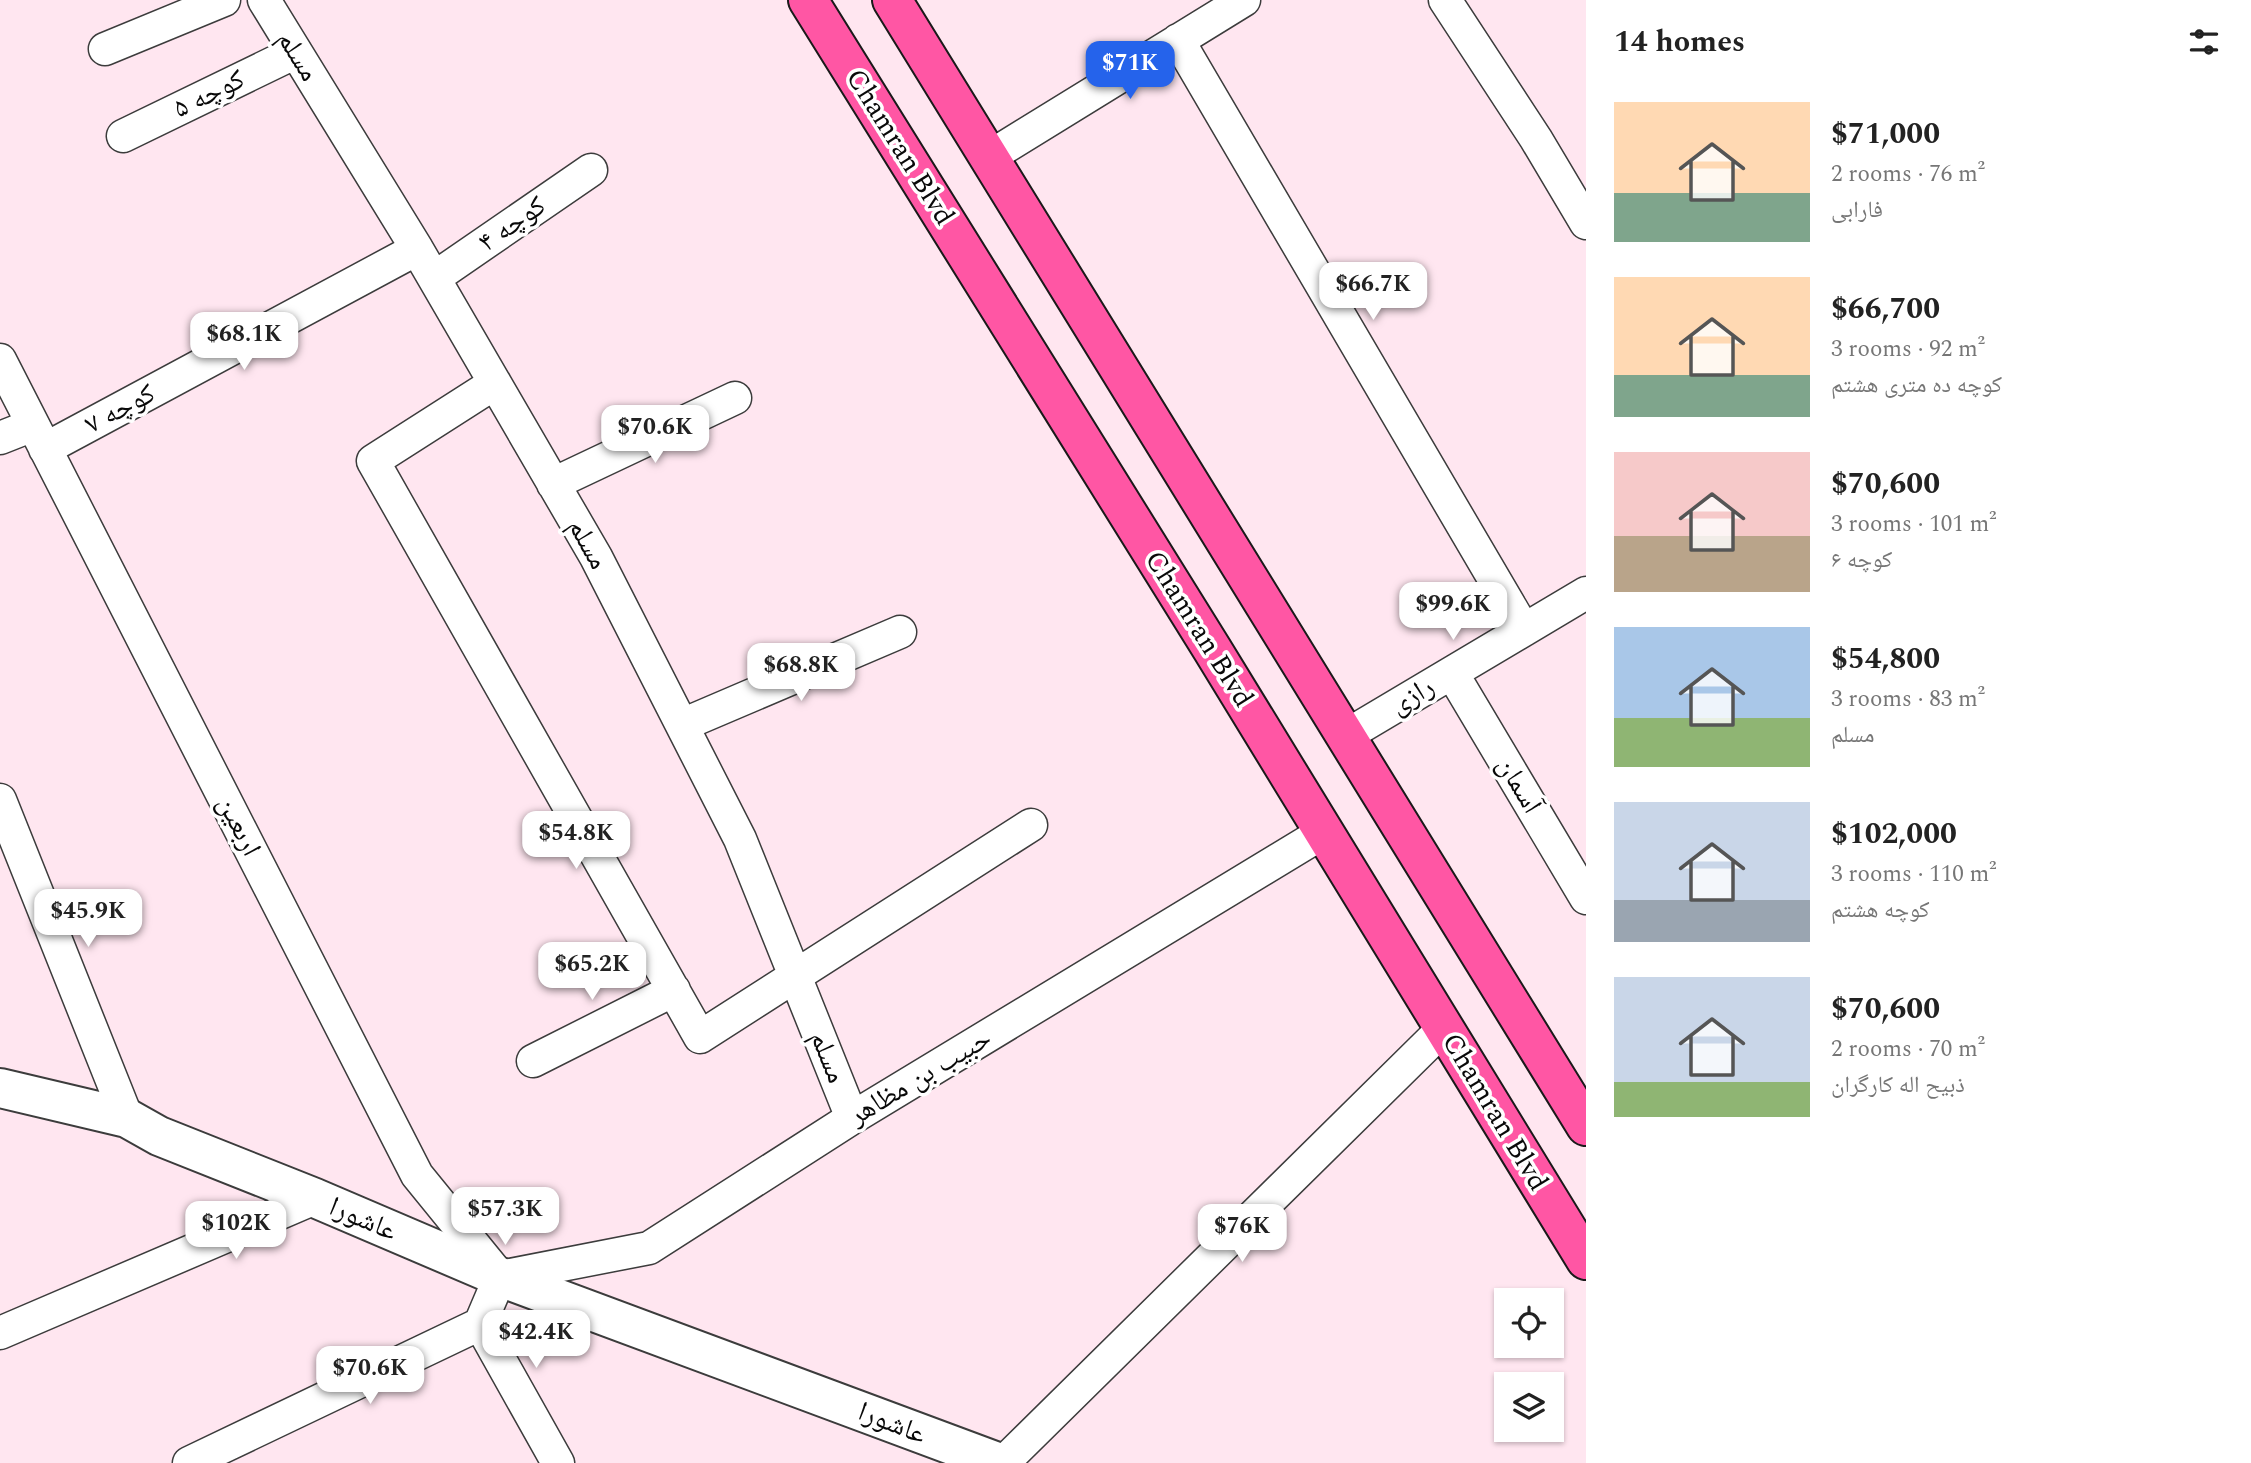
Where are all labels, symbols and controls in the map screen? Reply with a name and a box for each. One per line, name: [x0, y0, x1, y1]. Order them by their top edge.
text: 14 homes: [1614, 19, 1745, 65]
street label: مسلم: [266, 22, 330, 90]
icon: filters: [2185, 23, 2223, 61]
pin: $71K: [1089, 42, 1171, 101]
text: $71K: [1102, 46, 1158, 81]
street label: کوچه ۵: [166, 58, 252, 130]
street label: Chamran Blvd: [835, 60, 965, 234]
text: $71,000: [1831, 111, 1940, 157]
icon: home: [1670, 130, 1754, 214]
text: 2 rooms · 76 m²: [1831, 157, 1985, 192]
street label: کوچه ۴: [469, 185, 555, 263]
text: فارابی: [1831, 193, 1883, 228]
pin: $66.7K: [1316, 262, 1430, 322]
text: $66.7K: [1335, 267, 1411, 302]
text: $66,700: [1831, 286, 1940, 332]
icon: home: [1670, 305, 1754, 389]
pin: $68.1K: [187, 312, 301, 372]
text: $68.1K: [206, 317, 282, 352]
text: 3 rooms · 92 m²: [1831, 332, 1985, 367]
text: کوچه ده متری هشتم: [1831, 368, 2002, 403]
street label: کوچه ۷: [77, 372, 163, 446]
pin: $70.6K: [598, 406, 712, 465]
text: $70.6K: [617, 410, 693, 445]
text: $70,600: [1831, 461, 1940, 507]
icon: home: [1670, 480, 1754, 564]
text: 3 rooms · 101 m²: [1831, 507, 1997, 542]
street label: مسلم: [556, 510, 620, 578]
street label: Chamran Blvd: [1134, 542, 1264, 716]
text: کوچه ۶: [1831, 543, 1892, 578]
pin: $99.6K: [1396, 582, 1510, 642]
text: $99.6K: [1415, 587, 1491, 622]
text: $54,800: [1831, 636, 1940, 682]
pin: $68.8K: [744, 644, 858, 703]
text: $68.8K: [763, 648, 839, 683]
icon: home: [1670, 655, 1754, 739]
street label: رازی: [1381, 666, 1443, 726]
text: 3 rooms · 83 m²: [1831, 682, 1985, 717]
text: مسلم: [1831, 718, 1875, 753]
street label: آسمان: [1485, 748, 1553, 823]
street label: اربعین: [205, 788, 273, 864]
text: $102,000: [1831, 811, 1957, 857]
pin: $54.8K: [519, 812, 633, 871]
text: $54.8K: [538, 816, 614, 851]
icon: home: [1670, 830, 1754, 914]
text: 3 rooms · 110 m²: [1831, 857, 1997, 892]
pin: $45.9K: [31, 890, 145, 949]
text: کوچه هشتم: [1831, 893, 1929, 928]
text: $45.9K: [50, 894, 126, 929]
pin: $65.2K: [535, 942, 649, 1002]
text: $65.2K: [554, 947, 630, 982]
text: $70,600: [1831, 986, 1940, 1032]
icon: home: [1670, 1005, 1754, 1089]
street label: حبیب بن مظاهر: [839, 1017, 1000, 1137]
street label: مسلم: [798, 1024, 858, 1090]
street label: Chamran Blvd: [1431, 1025, 1559, 1199]
text: 2 rooms · 70 m²: [1831, 1032, 1985, 1067]
text: ذبیح اله کارگران: [1831, 1068, 1965, 1103]
street label: عاشورا: [322, 1185, 404, 1253]
pin: $57.3K: [448, 1188, 562, 1247]
text: $57.3K: [467, 1192, 543, 1227]
pin: $102K: [187, 1202, 285, 1261]
pin: $76K: [1201, 1204, 1283, 1264]
text: $102K: [201, 1206, 271, 1241]
text: $76K: [1214, 1209, 1270, 1244]
map controls: [1494, 1288, 1564, 1442]
button: locate: [1494, 1288, 1564, 1358]
pin: $42.4K: [479, 1310, 593, 1370]
text: $42.4K: [498, 1315, 574, 1350]
pin: $70.6K: [313, 1346, 427, 1406]
text: $70.6K: [332, 1351, 408, 1386]
button: layers: [1494, 1372, 1564, 1442]
street label: عاشورا: [852, 1390, 932, 1456]

